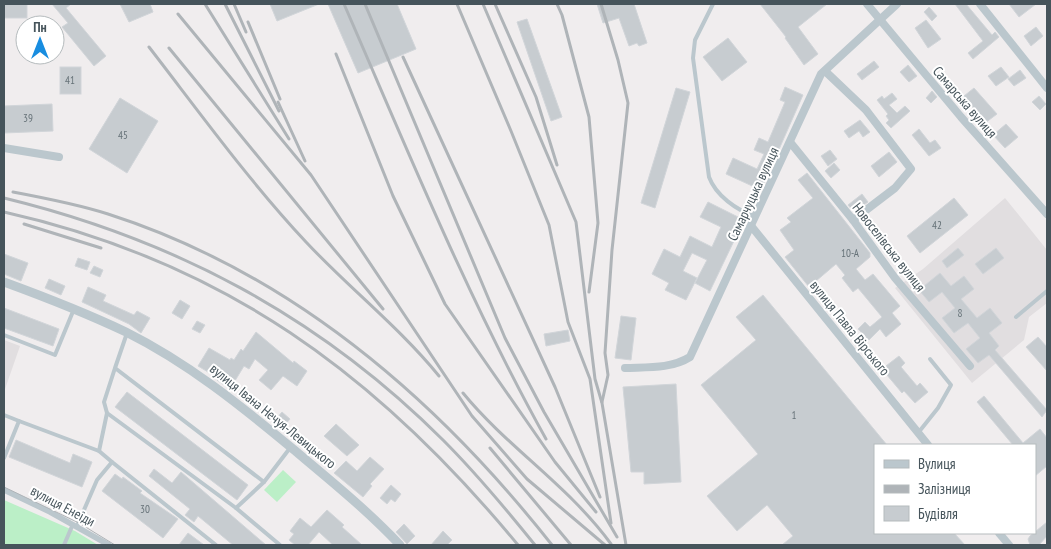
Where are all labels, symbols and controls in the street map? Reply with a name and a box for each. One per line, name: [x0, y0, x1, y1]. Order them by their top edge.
north arrow: [15, 15, 65, 65]
text: Пн: [33, 18, 47, 36]
street label: Самарська вулиця: [929, 62, 1001, 142]
house number: 41: [65, 73, 75, 87]
house number: 39: [23, 111, 33, 125]
house number: 45: [118, 128, 128, 142]
street label: Самарчуцька вулиця: [723, 144, 783, 244]
street label: Новоселівська вулиця: [849, 199, 929, 295]
house number: 42: [932, 218, 942, 232]
house number: 10-А: [841, 246, 860, 260]
street label: вулиця Павла Вірського: [806, 277, 894, 379]
house number: 8: [958, 306, 963, 320]
street label: вулиця Івана Нечуя-Левицького: [206, 360, 340, 472]
house number: 1: [792, 408, 797, 422]
legend: [874, 444, 1036, 534]
text: Вулиця: [918, 454, 956, 473]
text: Залізниця: [918, 479, 971, 498]
street label: вулиця Енеїди: [28, 481, 98, 531]
house number: 30: [140, 502, 150, 516]
text: Будівля: [918, 504, 958, 523]

